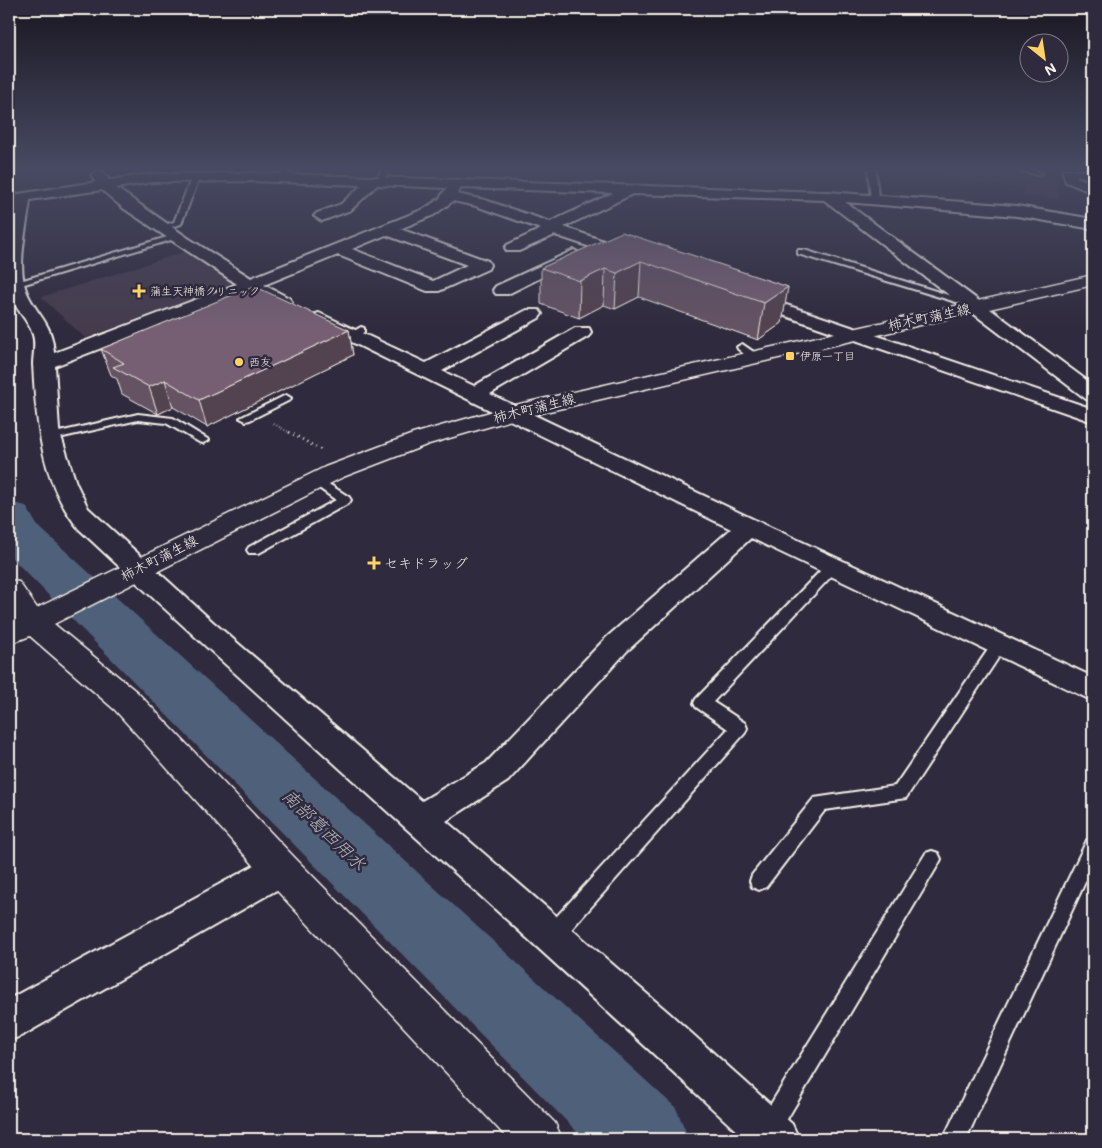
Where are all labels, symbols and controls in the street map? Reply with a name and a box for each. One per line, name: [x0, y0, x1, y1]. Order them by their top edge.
north arrow: [1020, 32, 1070, 82]
text: N: [1041, 59, 1060, 81]
place label: 蒲生天神橋クリニック: [150, 283, 260, 298]
marker: 蒲生天神橋クリニック: [132, 284, 146, 298]
street label: 柿木町蒲生線: [886, 298, 972, 335]
place label: 伊原一丁目: [800, 348, 855, 363]
marker: 伊原一丁目: [784, 350, 796, 362]
place label: 西友: [249, 354, 271, 369]
marker: 西友: [233, 356, 245, 368]
street label: 柿木町蒲生線: [491, 388, 577, 427]
street label: 柿木町蒲生線: [117, 530, 201, 585]
place label: セキドラッグ: [384, 553, 468, 572]
marker: セキドラッグ: [368, 557, 380, 569]
water label: 南部葛西用水: [278, 783, 372, 875]

